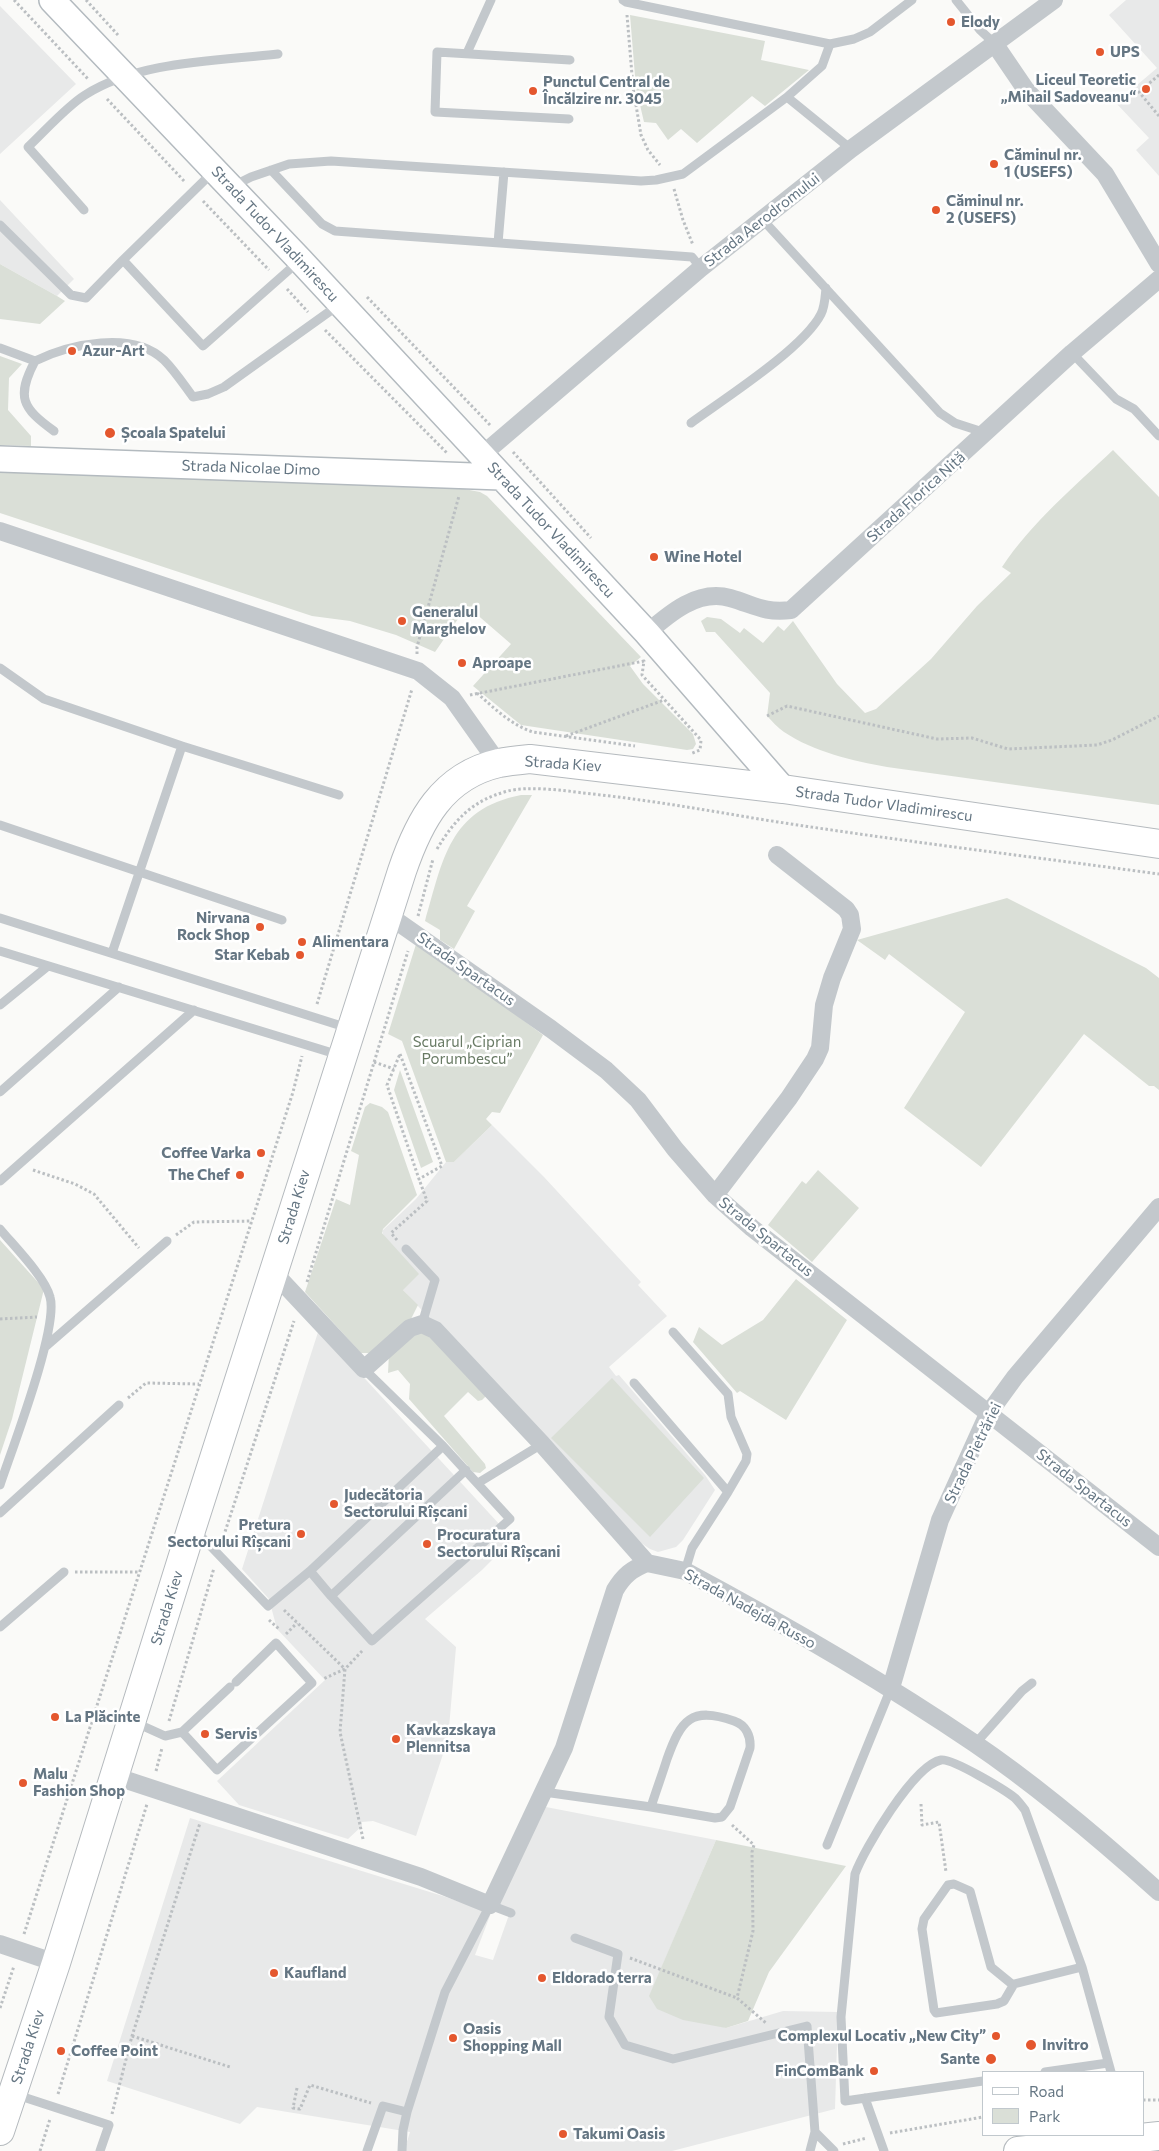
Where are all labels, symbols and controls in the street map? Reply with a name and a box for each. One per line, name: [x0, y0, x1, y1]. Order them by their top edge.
place label: Elody: [961, 13, 1000, 31]
marker: Elody: [945, 16, 957, 28]
place label: UPS: [1110, 43, 1140, 61]
marker: UPS: [1094, 46, 1106, 58]
place label: Liceul Teoretic „Mihail Sadoveanu“: [1001, 71, 1136, 106]
place label: Punctul Central de Încălzire nr. 3045: [543, 73, 670, 108]
marker: Liceul Teoretic „Mihail Sadoveanu“: [1140, 83, 1152, 95]
marker: Punctul Central de Încălzire nr. 3045: [527, 85, 539, 97]
place label: Căminul nr. 1 (USEFS): [1004, 146, 1082, 181]
marker: Căminul nr. 1 (USEFS): [988, 158, 1000, 170]
street label: Strada Tudor Vladimirescu: [207, 162, 343, 306]
street label: Strada Aerodromului: [701, 169, 823, 271]
place label: Căminul nr. 2 (USEFS): [946, 192, 1024, 227]
marker: Căminul nr. 2 (USEFS): [930, 204, 942, 216]
place label: Azur-Art: [82, 342, 145, 360]
marker: Azur-Art: [66, 345, 78, 357]
place label: Școala Spatelui: [121, 424, 226, 442]
marker: Școala Spatelui: [103, 426, 117, 440]
street label: Strada Florica Niță: [863, 448, 969, 546]
street label: Strada Nicolae Dimo: [181, 457, 321, 479]
street label: Strada Tudor Vladimirescu: [483, 458, 619, 602]
place label: Wine Hotel: [664, 548, 742, 566]
marker: Wine Hotel: [648, 551, 660, 563]
place label: Generalul Marghelov: [412, 603, 486, 638]
marker: Generalul Marghelov: [396, 615, 408, 627]
place label: Aproape: [472, 654, 531, 672]
marker: Aproape: [456, 657, 468, 669]
street label: Strada Kiev: [524, 752, 602, 776]
street label: Strada Tudor Vladimirescu: [794, 783, 974, 825]
place label: Nirvana Rock Shop: [177, 909, 250, 944]
marker: Nirvana Rock Shop: [254, 921, 266, 933]
street label: Strada Spartacus: [413, 928, 519, 1010]
place label: Alimentara: [312, 933, 389, 951]
marker: Alimentara: [296, 936, 308, 948]
place label: Star Kebab: [214, 946, 290, 964]
marker: Star Kebab: [294, 949, 306, 961]
park label: Scuarul „Ciprian Porumbescu”: [413, 1033, 521, 1068]
place label: Coffee Varka: [161, 1144, 251, 1162]
marker: Coffee Varka: [255, 1147, 267, 1159]
place label: The Chef: [168, 1166, 230, 1184]
street label: Strada Kiev: [274, 1167, 314, 1247]
marker: The Chef: [234, 1169, 246, 1181]
street label: Strada Spartacus: [715, 1194, 817, 1280]
street label: Strada Pietrăriei: [941, 1399, 1005, 1507]
street label: Strada Spartacus: [1033, 1445, 1135, 1531]
place label: Judecătoria Sectorului Rîșcani: [344, 1486, 467, 1521]
marker: Judecătoria Sectorului Rîșcani: [328, 1498, 340, 1510]
place label: Pretura Sectorului Rîșcani: [168, 1516, 291, 1551]
place label: Procuratura Sectorului Rîșcani: [437, 1526, 560, 1561]
marker: Pretura Sectorului Rîșcani: [295, 1528, 307, 1540]
marker: Procuratura Sectorului Rîșcani: [421, 1538, 433, 1550]
street label: Strada Nadejda Russo: [681, 1565, 819, 1653]
street label: Strada Kiev: [147, 1568, 187, 1648]
place label: La Plăcinte: [65, 1708, 140, 1726]
marker: La Plăcinte: [49, 1711, 61, 1723]
place label: Kavkazskaya Plennitsa: [406, 1721, 496, 1756]
place label: Servis: [215, 1725, 257, 1743]
marker: Servis: [199, 1728, 211, 1740]
marker: Kavkazskaya Plennitsa: [390, 1733, 402, 1745]
place label: Malu Fashion Shop: [33, 1765, 125, 1800]
marker: Malu Fashion Shop: [17, 1777, 29, 1789]
place label: Kaufland: [284, 1964, 347, 1982]
marker: Kaufland: [268, 1967, 280, 1979]
place label: Eldorado terra: [552, 1969, 652, 1987]
marker: Eldorado terra: [536, 1972, 548, 1984]
street label: Strada Kiev: [8, 2008, 48, 2086]
place label: Oasis Shopping Mall: [463, 2020, 562, 2055]
place label: Complexul Locativ „New City”: [777, 2027, 986, 2045]
marker: Complexul Locativ „New City”: [990, 2030, 1002, 2042]
marker: Oasis Shopping Mall: [447, 2032, 459, 2044]
place label: Invitro: [1042, 2036, 1089, 2054]
marker: Invitro: [1024, 2038, 1038, 2052]
place label: Coffee Point: [71, 2042, 158, 2060]
marker: Coffee Point: [55, 2045, 67, 2057]
place label: Sante: [940, 2050, 980, 2068]
marker: Sante: [984, 2052, 998, 2066]
place label: FinComBank: [775, 2062, 864, 2080]
marker: FinComBank: [868, 2065, 880, 2077]
legend: [982, 2071, 1144, 2136]
text: Road: [1029, 2082, 1064, 2100]
text: Park: [1029, 2107, 1060, 2125]
place label: Takumi Oasis: [573, 2125, 665, 2143]
marker: Takumi Oasis: [557, 2128, 569, 2140]

